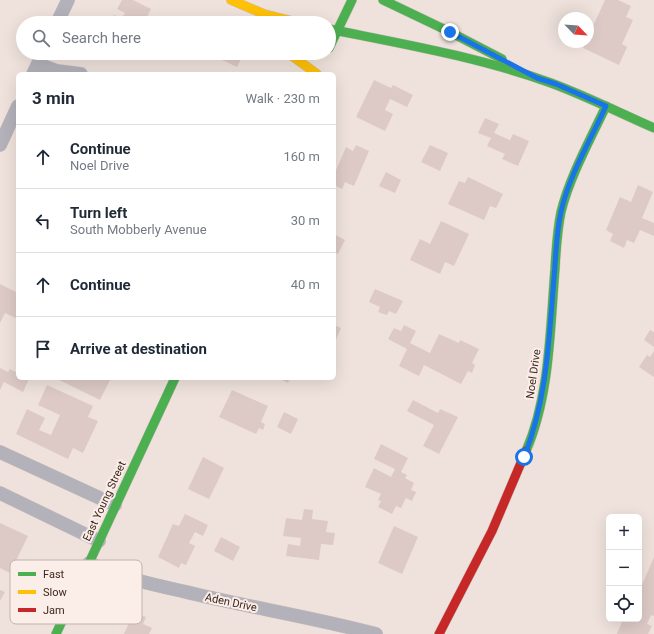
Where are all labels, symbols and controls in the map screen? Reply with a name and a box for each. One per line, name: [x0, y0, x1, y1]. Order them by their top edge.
north arrow: [558, 12, 594, 48]
search box: [16, 16, 336, 60]
route end: [441, 23, 459, 41]
icon: search: [30, 27, 52, 49]
text: Search here: [62, 29, 141, 47]
text: 3 min: [32, 88, 75, 108]
text: Walk · 230 m: [245, 91, 320, 106]
text: Continue: [70, 140, 131, 158]
icon: ahead: [32, 146, 54, 168]
text: 160 m: [283, 149, 320, 164]
text: Noel Drive: [70, 158, 129, 173]
text: Turn left: [70, 204, 127, 222]
icon: left: [32, 210, 54, 232]
text: 30 m: [291, 213, 320, 228]
text: South Mobberly Avenue: [70, 222, 207, 237]
icon: ahead: [32, 274, 54, 296]
text: Continue: [70, 276, 131, 294]
text: 40 m: [291, 277, 320, 292]
icon: arrive: [32, 338, 54, 360]
text: Arrive at destination: [70, 340, 207, 358]
street label: Noel Drive: [524, 348, 543, 400]
route start: [515, 448, 533, 466]
street label: East Young Street: [80, 459, 129, 543]
map controls: [606, 514, 642, 622]
button: +: [606, 514, 642, 550]
button: −: [606, 550, 642, 586]
legend: [10, 560, 142, 624]
text: Fast: [43, 568, 65, 581]
text: Slow: [43, 586, 67, 599]
button: locate: [606, 586, 642, 622]
street label: Aden Drive: [204, 591, 258, 614]
text: Jam: [43, 604, 65, 617]

